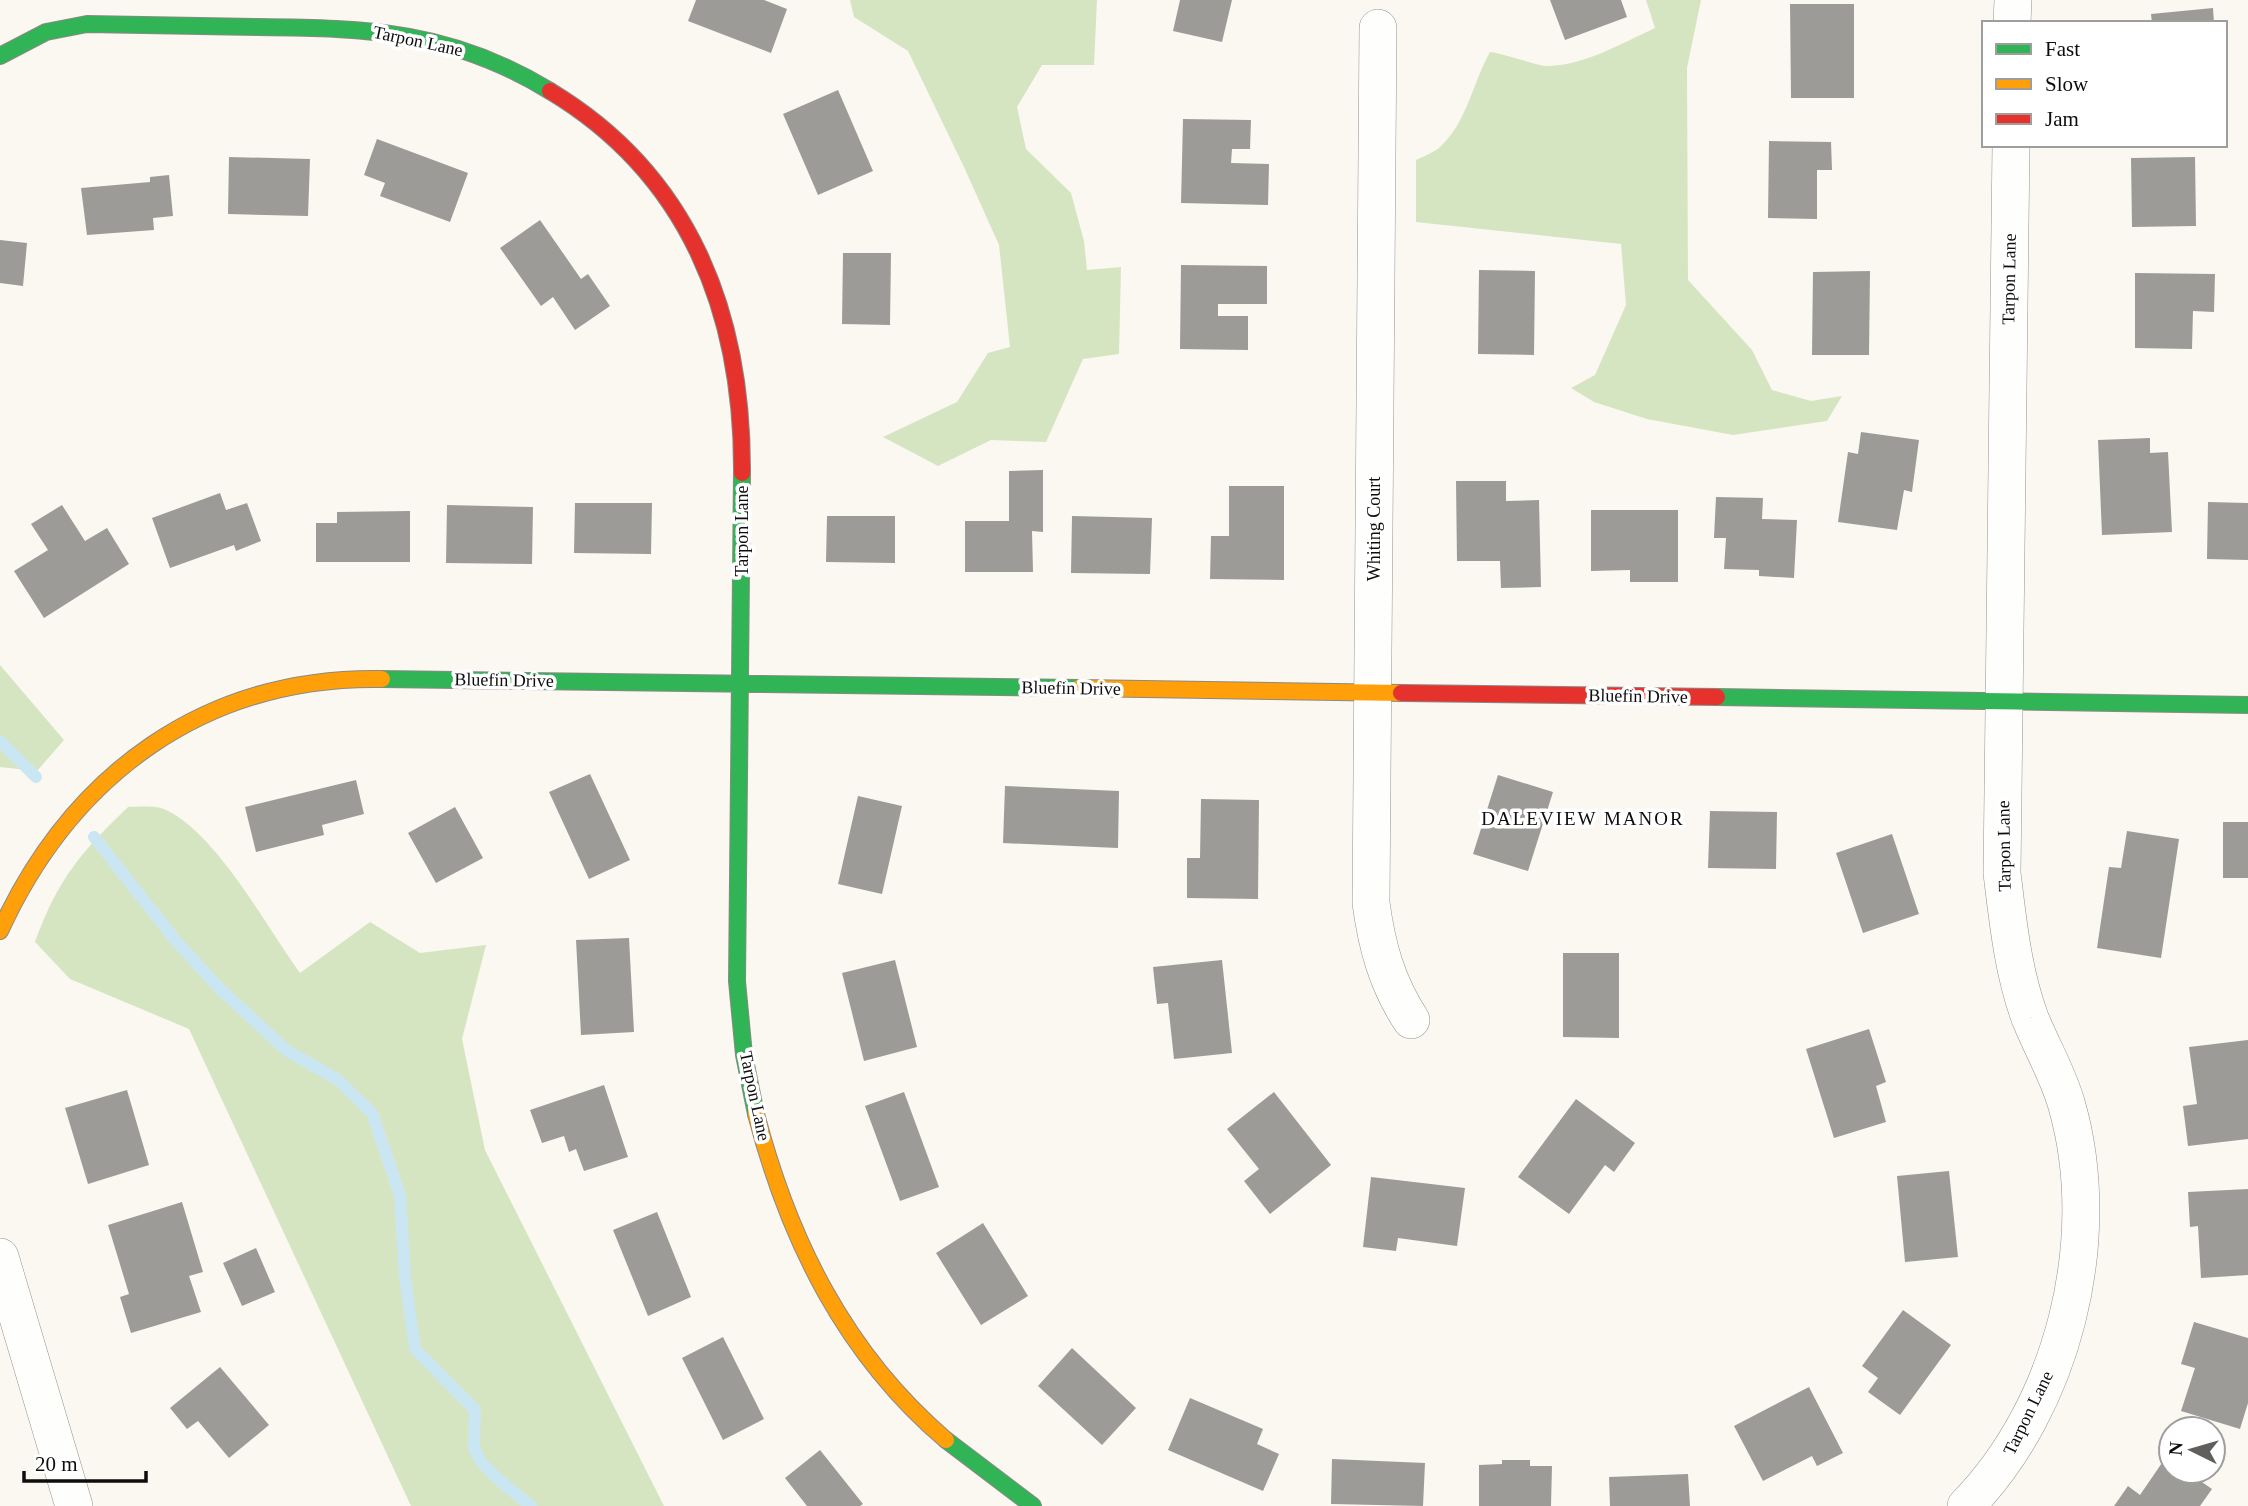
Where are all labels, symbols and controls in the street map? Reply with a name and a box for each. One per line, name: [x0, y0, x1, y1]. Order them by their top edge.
legend: [1982, 21, 2227, 147]
street label: Tarpon Lane: [371, 22, 465, 60]
text: Fast: [2045, 37, 2080, 61]
text: Slow: [2045, 72, 2089, 96]
text: Jam: [2045, 107, 2079, 131]
street label: Tarpon Lane: [1998, 233, 2020, 325]
street label: Whiting Court: [1364, 477, 1384, 581]
street label: Tarpon Lane: [732, 485, 752, 577]
street label: Bluefin Drive: [454, 669, 554, 691]
street label: Bluefin Drive: [1021, 677, 1121, 699]
street label: Bluefin Drive: [1588, 685, 1688, 707]
street label: Tarpon Lane: [1993, 800, 2015, 892]
district label: DALEVIEW MANOR: [1481, 808, 1685, 829]
street label: Tarpon Lane: [736, 1049, 774, 1143]
street label: Tarpon Lane: [1999, 1368, 2057, 1458]
north arrow: [2157, 1415, 2227, 1485]
scale bar: [24, 1440, 147, 1484]
text: N: [2165, 1441, 2187, 1456]
text: 20 m: [35, 1452, 78, 1476]

